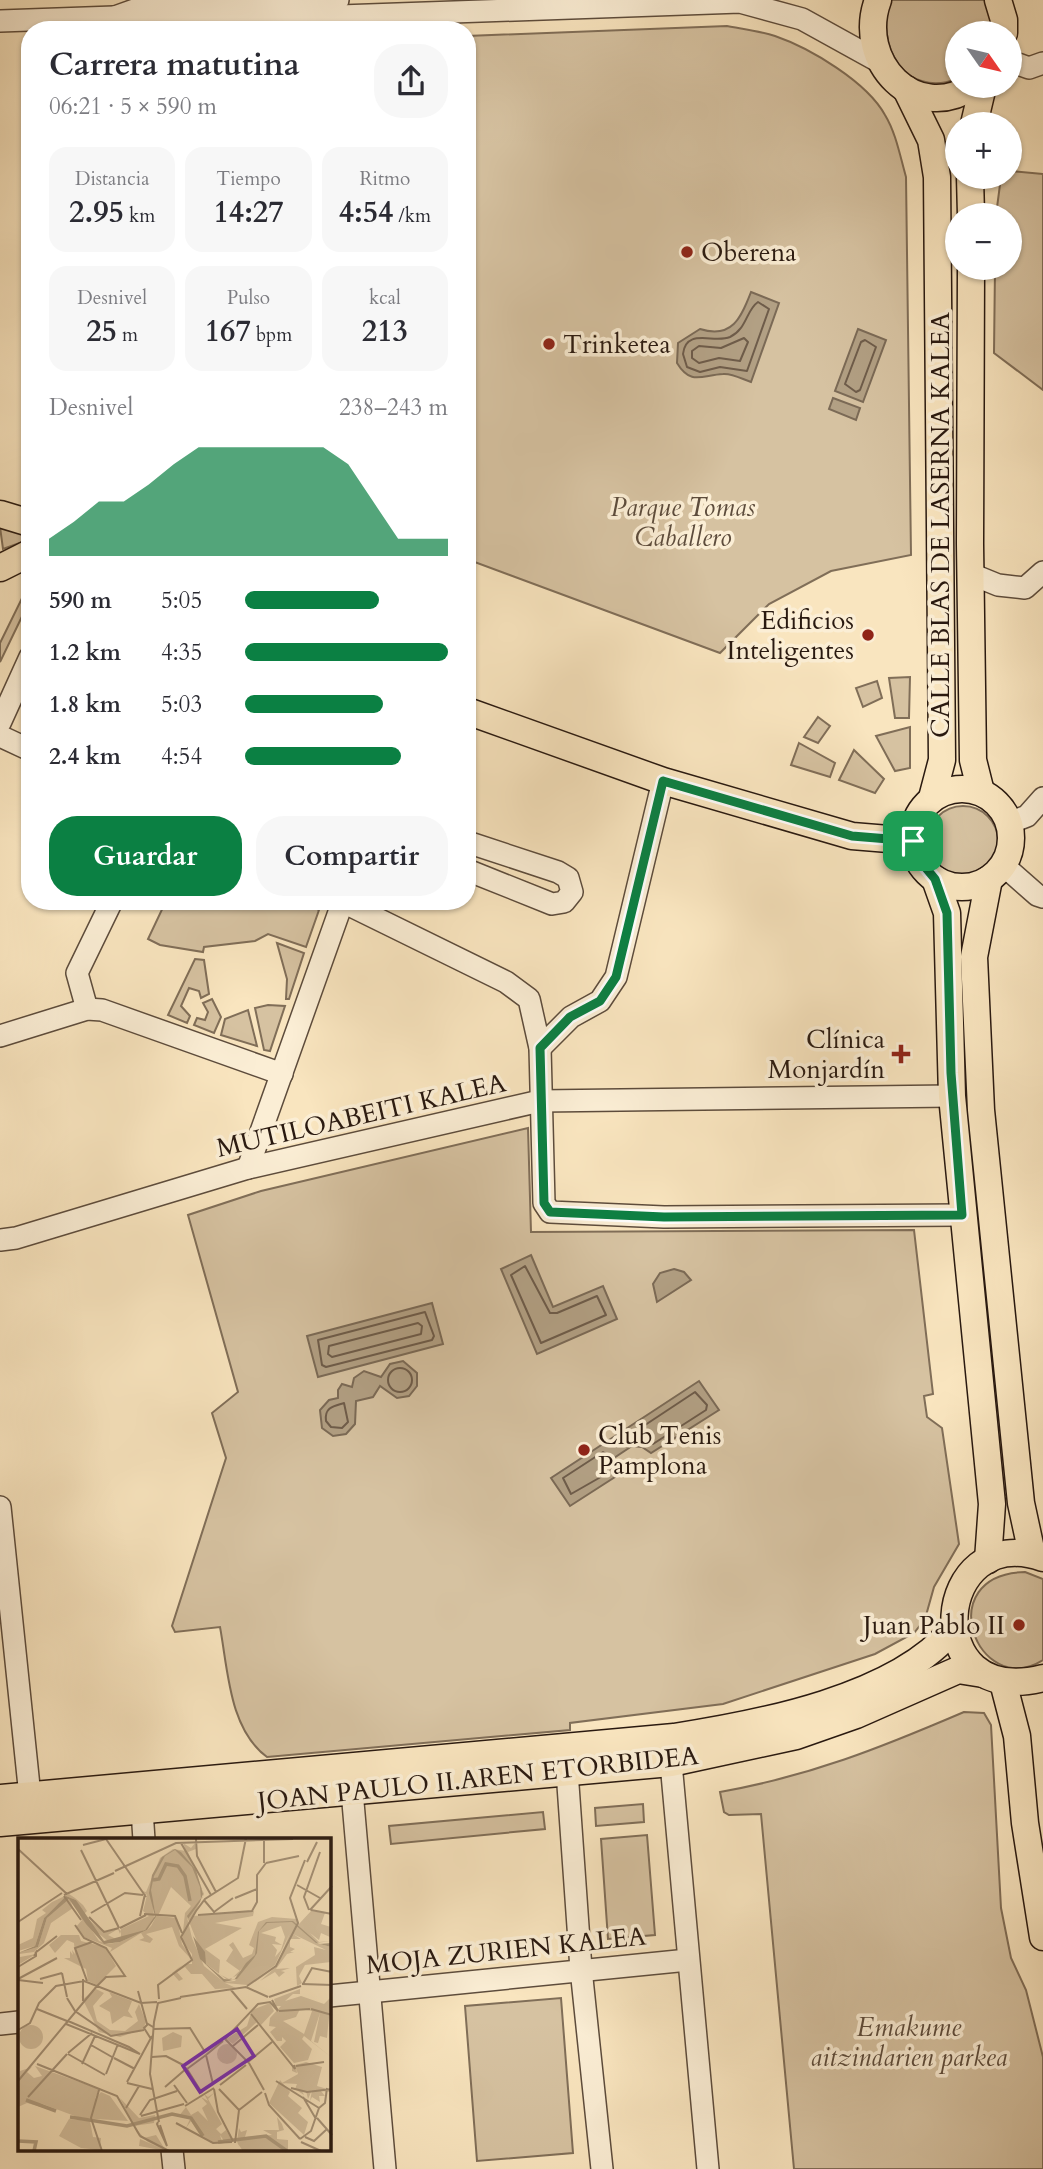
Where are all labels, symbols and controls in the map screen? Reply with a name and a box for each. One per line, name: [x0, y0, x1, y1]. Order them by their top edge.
north arrow: [945, 21, 1022, 98]
map controls: [945, 21, 1022, 280]
text: Carrera matutina: [49, 43, 300, 87]
button: share: [374, 44, 448, 118]
text: 06:21 · 5 × 590 m: [49, 91, 217, 122]
button: +: [945, 112, 1022, 189]
text: Distancia: [75, 166, 149, 192]
text: Tiempo: [216, 166, 281, 192]
text: Ritmo: [359, 166, 410, 192]
text: 2.95: [69, 192, 124, 233]
text: 14:27: [213, 192, 284, 233]
text: 4:54: [339, 192, 393, 233]
text: km: [124, 203, 155, 229]
text: /km: [393, 203, 431, 229]
button: −: [945, 203, 1022, 280]
place label: Oberena: [701, 235, 797, 270]
marker: Oberena: [679, 244, 695, 260]
text: Desnivel: [77, 285, 147, 311]
text: Pulso: [227, 285, 270, 311]
text: kcal: [369, 285, 401, 311]
text: 25: [86, 311, 117, 352]
text: 167: [205, 311, 251, 352]
text: 213: [362, 311, 408, 352]
street label: CALLE BLAS DE LASERNA KALEA: [923, 311, 958, 738]
text: m: [117, 322, 138, 348]
text: bpm: [251, 322, 292, 348]
place label: Trinketea: [563, 327, 671, 362]
marker: Trinketea: [541, 336, 557, 352]
text: Desnivel: [49, 392, 133, 423]
text: 238–243 m: [339, 392, 448, 423]
park label: Parque Tomas Caballero: [611, 490, 756, 555]
text: 590 m: [49, 585, 112, 616]
text: 5:05: [161, 585, 202, 616]
place label: Edificios Inteligentes: [727, 603, 854, 668]
marker: Edificios Inteligentes: [860, 627, 876, 643]
text: 1.2 km: [49, 637, 121, 668]
text: 4:35: [161, 637, 202, 668]
text: 1.8 km: [49, 689, 121, 720]
text: 5:03: [161, 689, 202, 720]
text: 2.4 km: [49, 741, 121, 772]
text: 4:54: [161, 741, 202, 772]
pin: [883, 811, 943, 871]
button: Guardar: [49, 816, 242, 896]
button: Compartir: [256, 816, 448, 896]
icon: arrive: [894, 822, 932, 860]
place label: Clínica Monjardín: [768, 1022, 885, 1087]
marker: Clínica Monjardín: [891, 1044, 911, 1064]
street label: MUTILOABEITI KALEA: [213, 1065, 510, 1166]
place label: Club Tenis Pamplona: [598, 1418, 721, 1483]
marker: Club Tenis Pamplona: [576, 1442, 592, 1458]
place label: Juan Pablo II: [859, 1608, 1005, 1643]
marker: Juan Pablo II: [1011, 1617, 1027, 1633]
street label: JOAN PAULO II.AREN ETORBIDEA: [252, 1738, 701, 1819]
inset map: [18, 1838, 331, 2152]
street label: MOJA ZURIEN KALEA: [364, 1918, 648, 1983]
park label: Emakume aitzindarien parkea: [811, 2010, 1008, 2075]

